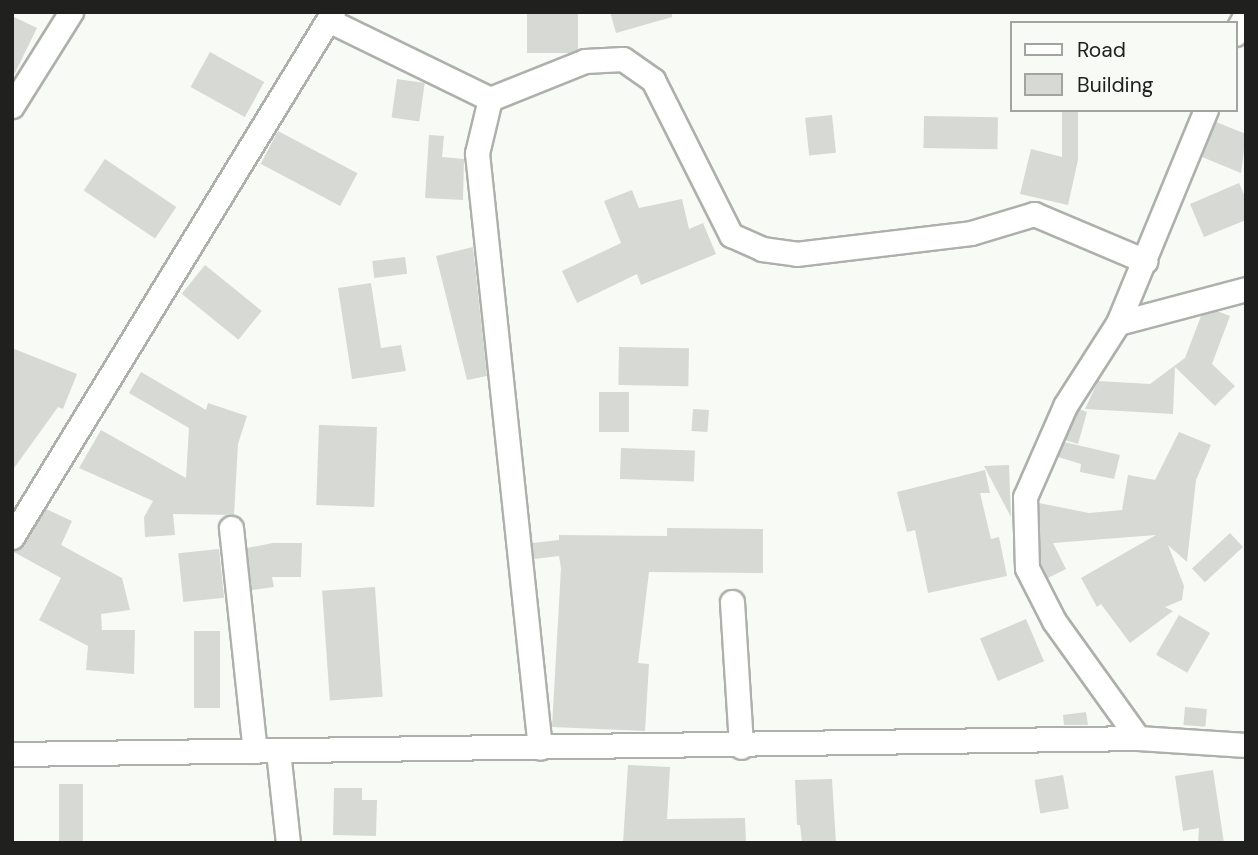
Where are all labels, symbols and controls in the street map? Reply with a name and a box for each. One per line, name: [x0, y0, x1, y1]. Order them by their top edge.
legend: [1010, 21, 1237, 112]
text: Road: [1077, 36, 1126, 64]
text: Building: [1077, 71, 1153, 99]

